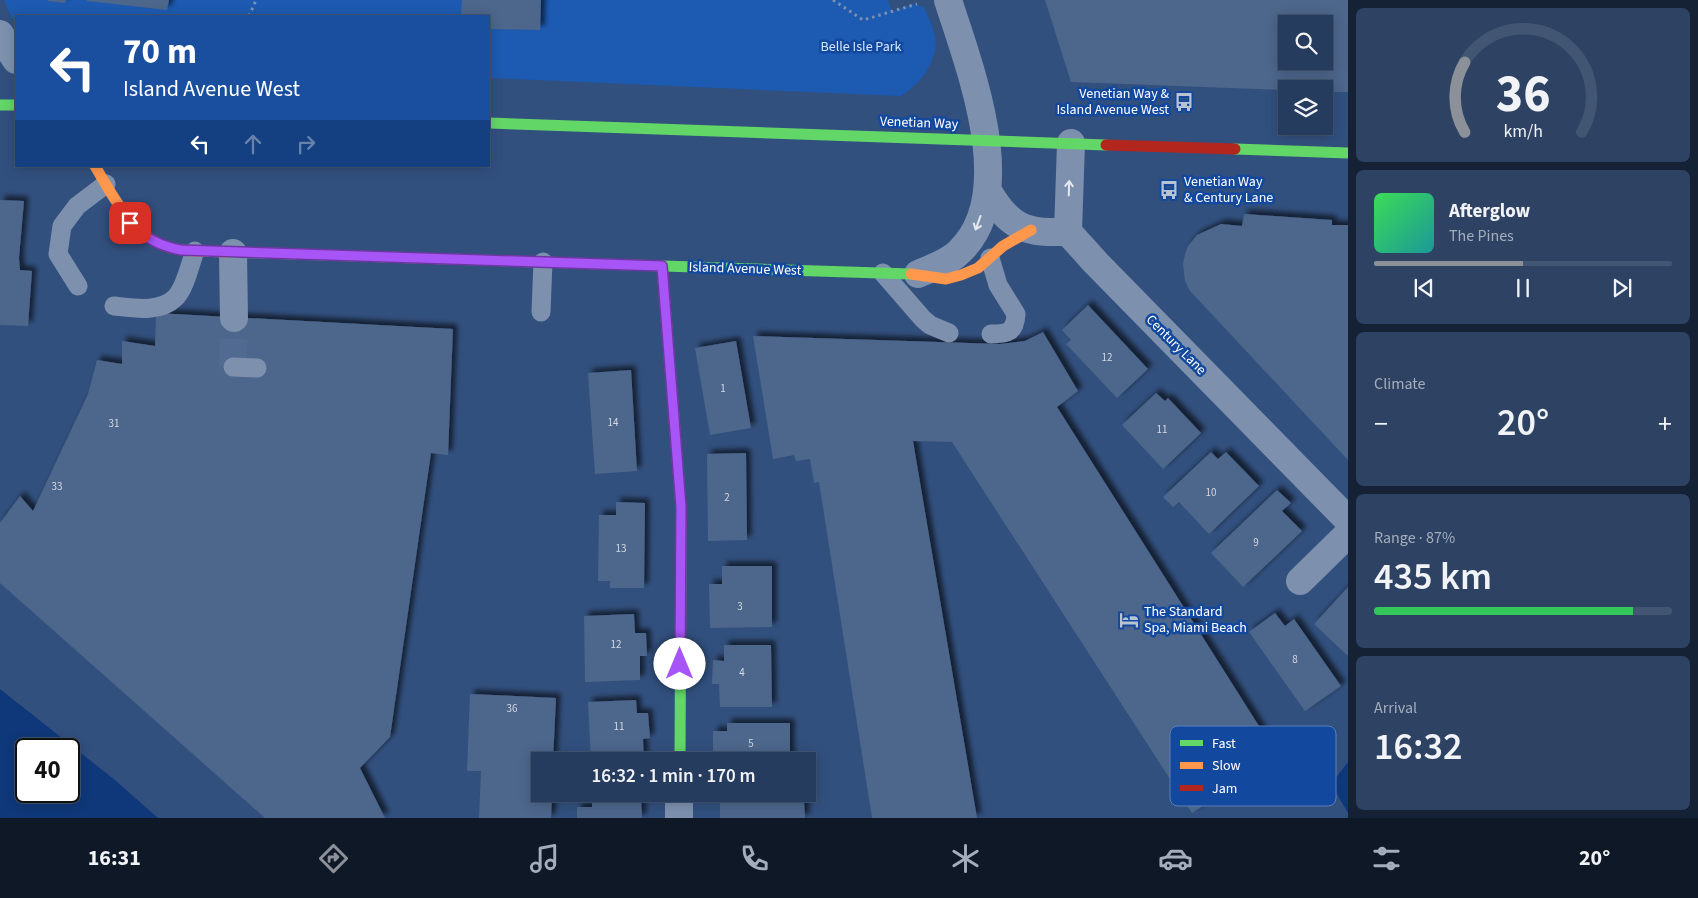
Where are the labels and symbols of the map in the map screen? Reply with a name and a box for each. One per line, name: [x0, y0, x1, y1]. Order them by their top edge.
park label: Belle Isle Park: [820, 37, 902, 57]
place label: Venetian Way & Island Avenue West: [1056, 84, 1169, 120]
bus stop icon: Venetian Way & Island Avenue West: [1173, 91, 1195, 113]
street label: Venetian Way: [879, 112, 959, 134]
place label: Venetian Way & Century Lane: [1184, 172, 1273, 208]
bus stop icon: Venetian Way & Century Lane: [1158, 179, 1180, 201]
one-way arrow: [1065, 180, 1074, 196]
pin: [109, 202, 151, 244]
one-way arrow: [973, 214, 982, 230]
street label: Island Avenue West: [688, 257, 802, 281]
street label: Century Lane: [1141, 310, 1211, 380]
house number: 12: [1102, 350, 1112, 365]
house number: 1: [720, 381, 726, 396]
house number: 14: [608, 415, 619, 430]
house number: 31: [109, 416, 119, 431]
house number: 11: [1157, 422, 1167, 437]
house number: 33: [52, 479, 62, 494]
house number: 10: [1206, 485, 1216, 500]
house number: 2: [724, 490, 730, 505]
house number: 9: [1253, 535, 1259, 550]
house number: 13: [616, 541, 626, 556]
house number: 3: [737, 599, 743, 614]
place label: The Standard Spa, Miami Beach: [1144, 602, 1247, 638]
hotel icon: The Standard Spa, Miami Beach: [1118, 609, 1140, 631]
house number: 12: [611, 637, 621, 652]
position arrow: [653, 637, 705, 689]
house number: 8: [1292, 652, 1298, 667]
house number: 4: [739, 665, 745, 680]
house number: 36: [507, 701, 518, 716]
house number: 11: [614, 719, 624, 734]
legend: [1170, 726, 1336, 806]
text: Fast: [1212, 734, 1236, 754]
house number: 5: [748, 736, 754, 751]
speed limit sign: 40: [15, 738, 80, 803]
text: Slow: [1212, 756, 1241, 776]
text: Jam: [1212, 779, 1237, 799]

